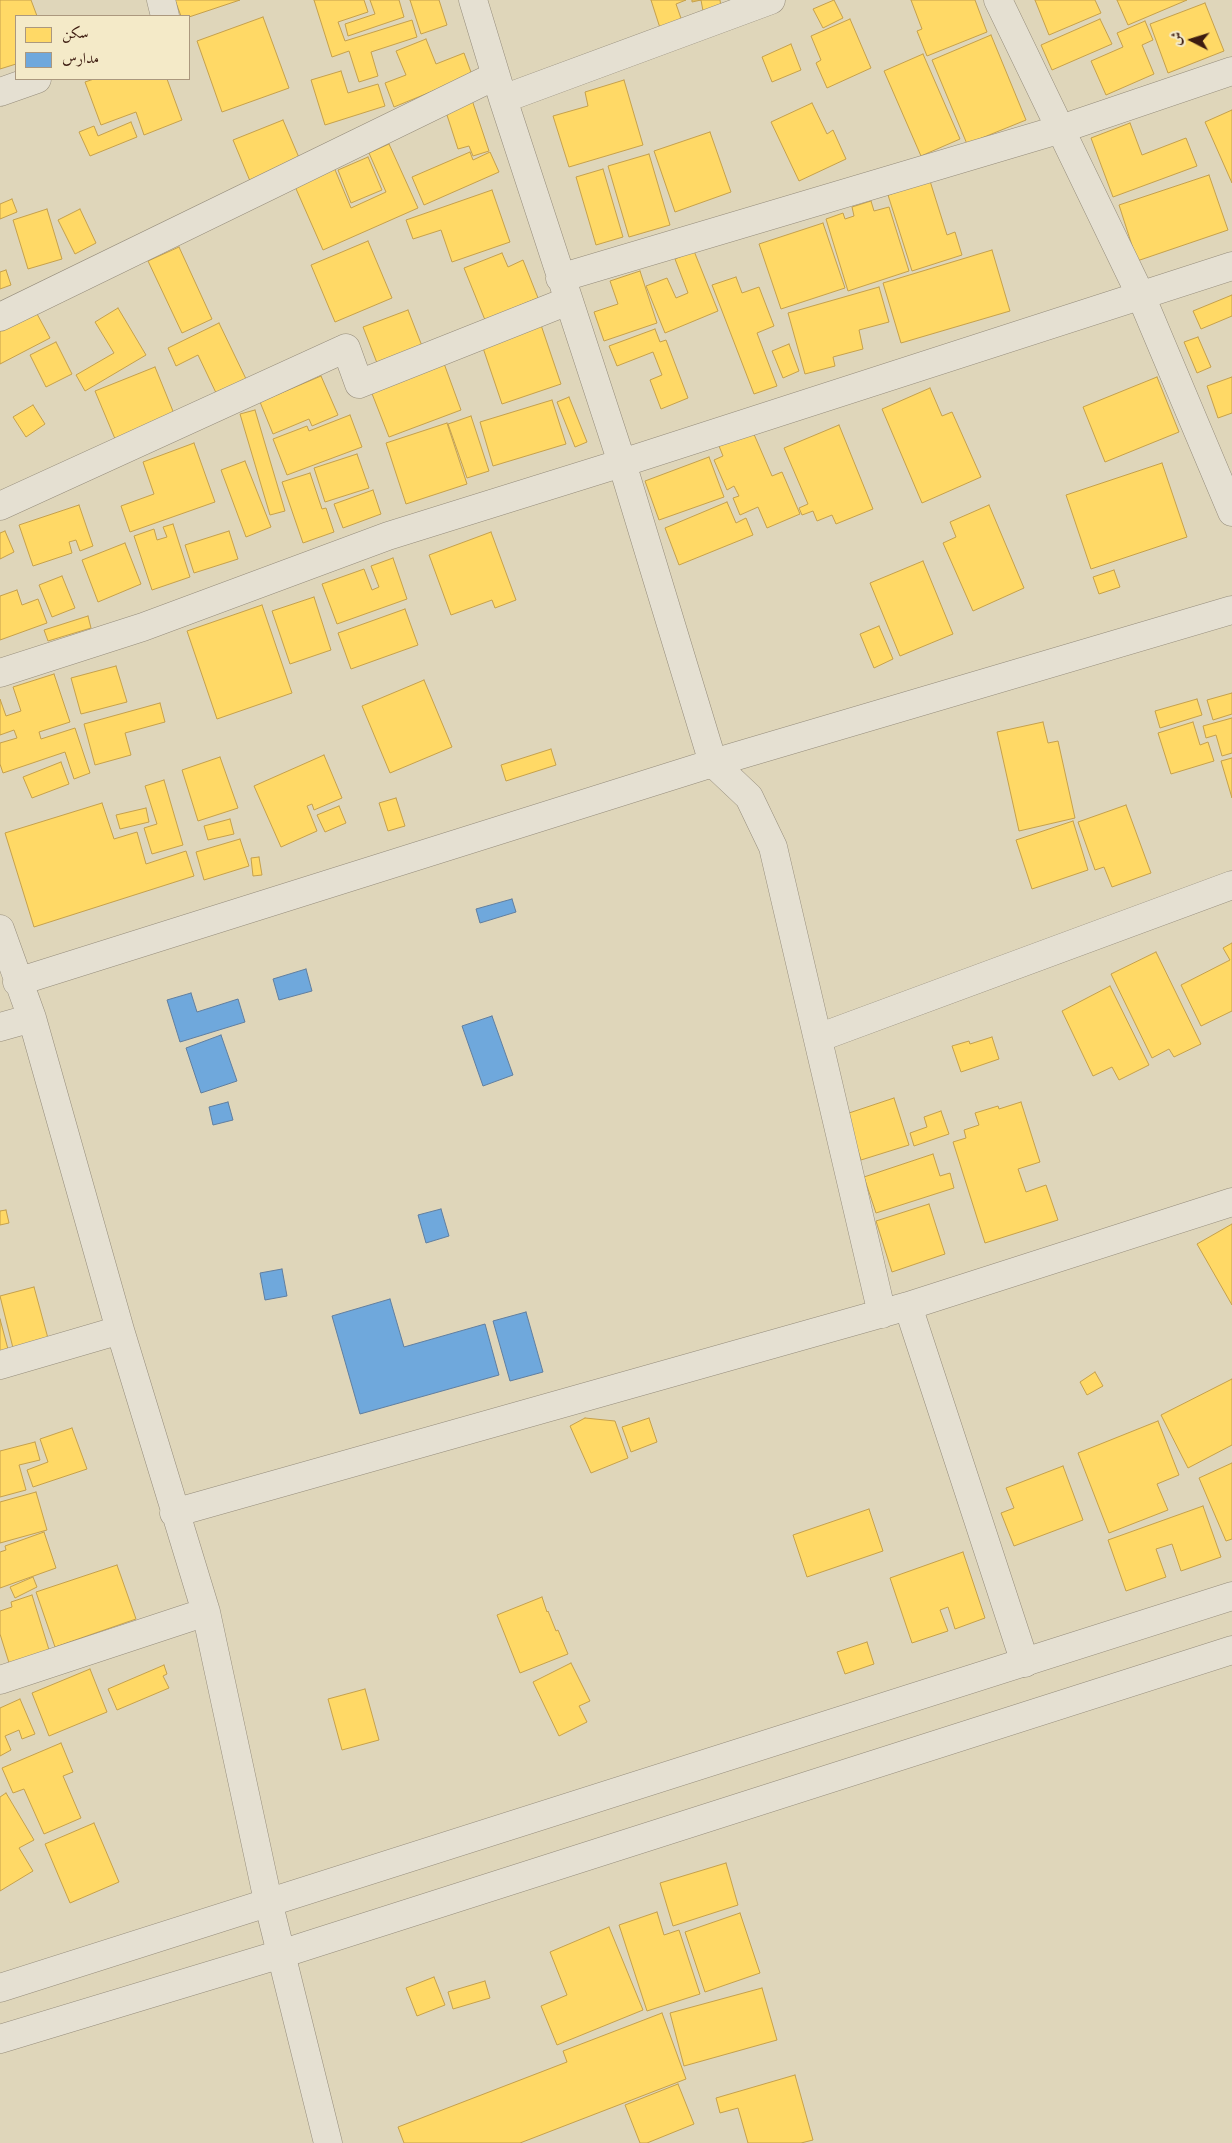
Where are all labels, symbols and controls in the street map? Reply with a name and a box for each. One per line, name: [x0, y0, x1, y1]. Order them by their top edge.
legend: [15, 15, 190, 80]
north arrow: [1167, 15, 1217, 65]
text: سكن: [62, 24, 89, 42]
text: ش: [1167, 31, 1186, 46]
text: مدارس: [62, 49, 99, 67]

